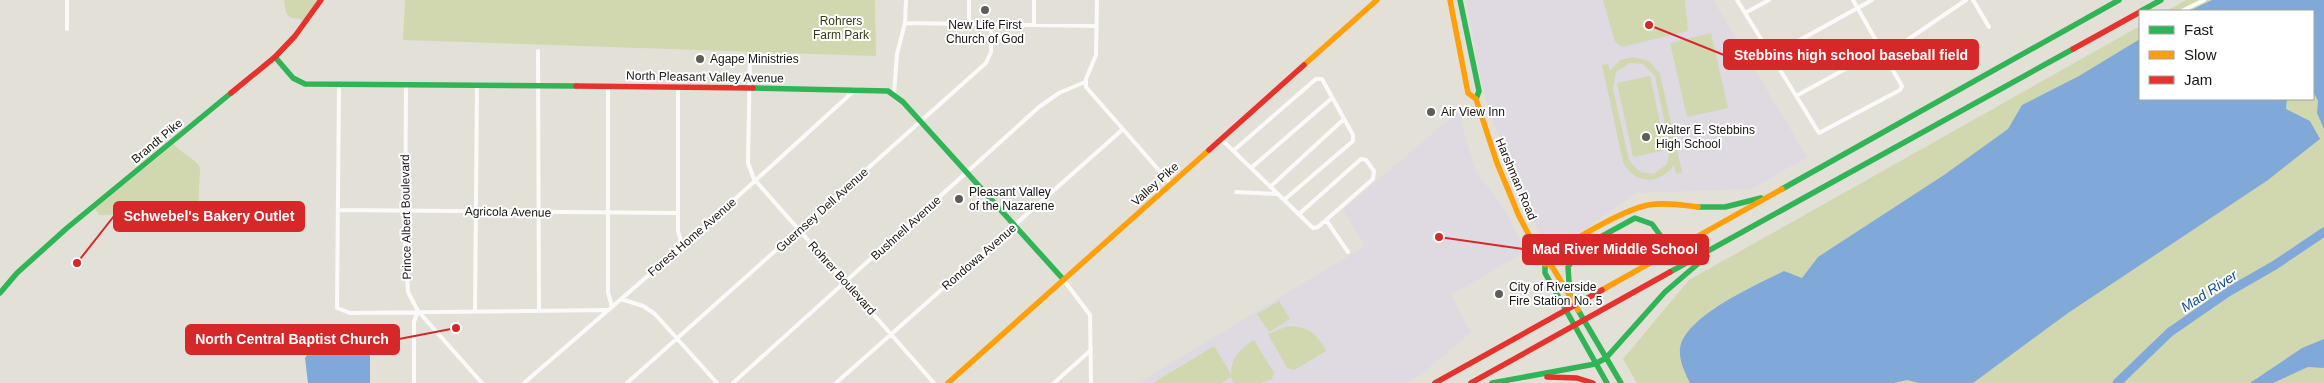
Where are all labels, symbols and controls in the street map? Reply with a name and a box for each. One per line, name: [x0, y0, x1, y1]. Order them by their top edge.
marker: New Life First Church of God: [979, 4, 991, 16]
legend: [2139, 10, 2314, 100]
park label: Rohrers Farm Park: [813, 14, 870, 42]
place label: New Life First Church of God: [946, 18, 1024, 46]
text: Fast: [2184, 21, 2214, 38]
callout: Stebbins high school baseball field: [1724, 40, 1978, 69]
text: Slow: [2184, 46, 2217, 63]
text: Stebbins high school baseball field: [1734, 47, 1968, 63]
place label: Agape Ministries: [710, 52, 799, 66]
marker: Agape Ministries: [694, 53, 706, 65]
street label: North Pleasant Valley Avenue: [626, 69, 784, 85]
text: Jam: [2184, 71, 2212, 88]
place label: Air View Inn: [1441, 105, 1505, 119]
marker: Air View Inn: [1425, 106, 1437, 118]
street label: Brandt Pike: [129, 115, 186, 166]
place label: Walter E. Stebbins High School: [1656, 123, 1755, 151]
marker: Walter E. Stebbins High School: [1640, 131, 1652, 143]
street label: Harshman Road: [1492, 136, 1540, 222]
street label: Prince Albert Boulevard: [398, 154, 414, 280]
street label: Valley Pike: [1129, 159, 1182, 209]
street label: Guernsey Dell Avenue: [773, 165, 871, 255]
place label: Pleasant Valley of the Nazarene: [969, 185, 1055, 213]
street label: Bushnell Avenue: [868, 193, 944, 263]
marker: Pleasant Valley of the Nazarene: [953, 193, 965, 205]
street label: Forest Home Avenue: [645, 195, 739, 279]
callout: Schwebel's Bakery Outlet: [114, 202, 304, 231]
street label: Agricola Avenue: [465, 204, 552, 220]
text: Schwebel's Bakery Outlet: [124, 208, 295, 224]
street label: Rondowa Avenue: [939, 221, 1019, 293]
callout: Mad River Middle School: [1523, 235, 1708, 264]
street label: Rohrer Boulevard: [805, 238, 879, 318]
text: Mad River Middle School: [1532, 241, 1698, 257]
water label: Mad River: [2178, 266, 2241, 315]
place label: City of Riverside Fire Station No. 5: [1509, 280, 1603, 308]
marker: City of Riverside Fire Station No. 5: [1493, 288, 1505, 300]
callout: North Central Baptist Church: [186, 325, 399, 354]
text: North Central Baptist Church: [195, 331, 389, 347]

